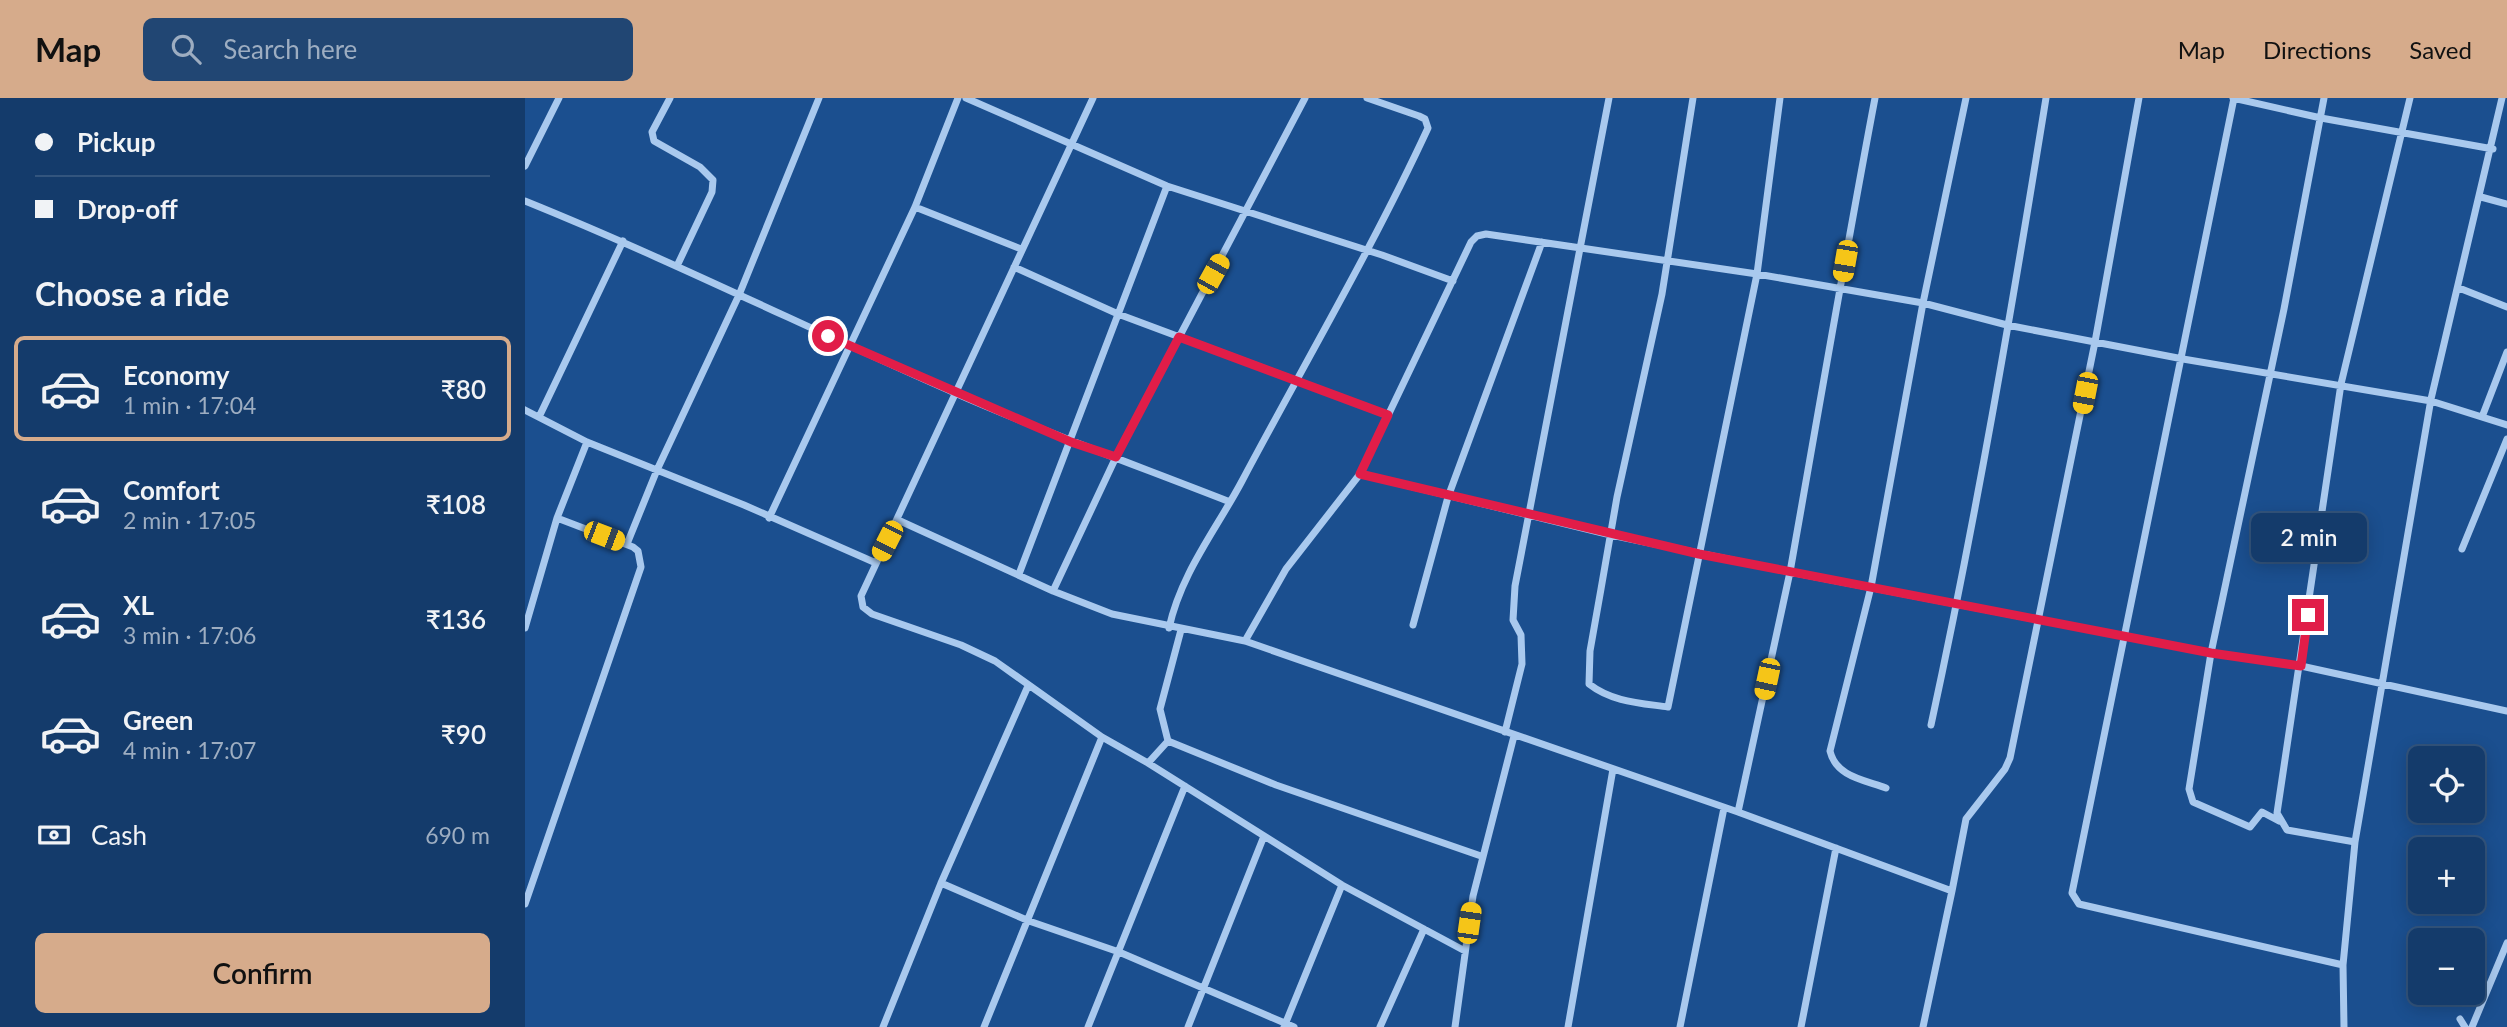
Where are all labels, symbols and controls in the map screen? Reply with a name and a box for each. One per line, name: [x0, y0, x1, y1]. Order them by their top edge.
search box: [143, 18, 633, 81]
text: Map: [35, 29, 101, 69]
icon: search: [167, 30, 205, 68]
text: Search here: [223, 33, 357, 65]
text: Map: [2178, 35, 2225, 64]
text: Directions: [2263, 35, 2371, 64]
text: Saved: [2409, 35, 2472, 64]
text: Pickup: [77, 126, 156, 158]
text: Drop-off: [77, 193, 178, 225]
car: [1832, 238, 1859, 284]
car: [1194, 251, 1233, 297]
text: Choose a ride: [35, 274, 229, 313]
route start: [812, 320, 844, 352]
icon: car: [39, 357, 102, 420]
text: Economy: [123, 359, 229, 391]
car: [2071, 370, 2100, 416]
text: ₹80: [441, 373, 486, 405]
text: 1 min · 17:04: [123, 391, 256, 419]
icon: car: [39, 472, 102, 535]
text: Comfort: [123, 474, 220, 506]
text: ₹108: [426, 488, 486, 520]
text: 2 min · 17:05: [123, 506, 256, 534]
callout: 2 min: [2250, 514, 2366, 562]
car: [869, 518, 906, 564]
car: [581, 519, 628, 553]
text: 2 min: [2281, 523, 2337, 551]
icon: car: [39, 587, 102, 650]
text: XL: [123, 589, 154, 621]
route end: [2292, 599, 2324, 631]
text: ₹136: [426, 603, 486, 635]
text: 3 min · 17:06: [123, 621, 256, 649]
car: [1753, 656, 1782, 702]
icon: car: [39, 702, 102, 765]
text: Green: [123, 704, 193, 736]
text: ₹90: [441, 718, 486, 750]
text: 4 min · 17:07: [123, 736, 256, 764]
map controls: [2408, 746, 2485, 1005]
button: locate: [2408, 746, 2485, 823]
icon: cash: [35, 816, 73, 854]
text: Cash: [91, 819, 147, 851]
text: 690 m: [425, 821, 490, 849]
button: +: [2408, 837, 2485, 914]
car: [1456, 901, 1483, 945]
button: −: [2408, 928, 2485, 1005]
button: Confirm: [35, 933, 490, 1013]

